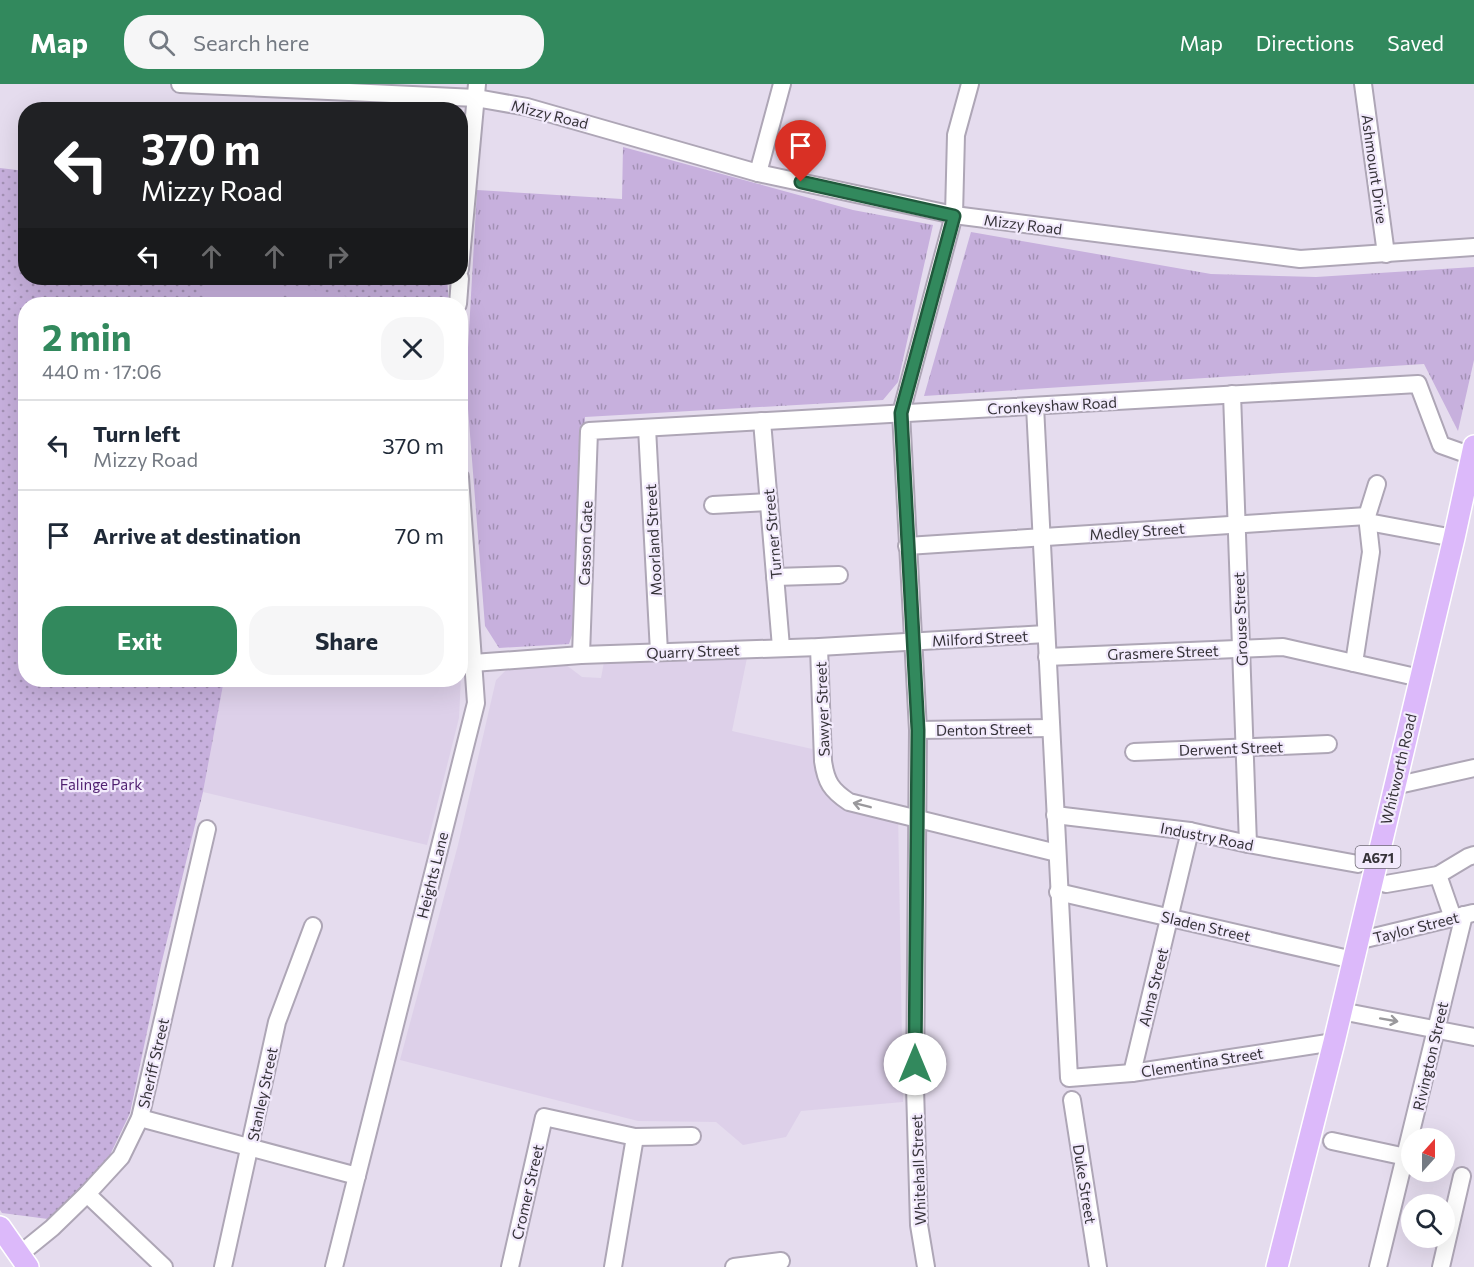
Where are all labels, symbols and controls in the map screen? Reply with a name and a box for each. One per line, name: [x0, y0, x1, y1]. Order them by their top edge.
search box: [124, 15, 544, 69]
text: Map: [30, 25, 88, 59]
icon: search: [145, 26, 178, 59]
text: Search here: [193, 29, 309, 56]
text: Map: [1180, 30, 1223, 55]
text: Directions: [1256, 30, 1354, 55]
text: Saved: [1387, 30, 1444, 55]
street label: Mizzy Road: [510, 96, 590, 132]
street label: Ashmount Drive: [1358, 113, 1392, 225]
pin: [775, 120, 826, 182]
text: 370 m: [141, 122, 260, 174]
icon: left: [42, 126, 120, 204]
icon: arrive: [784, 129, 817, 162]
text: Mizzy Road: [141, 174, 283, 207]
street label: Mizzy Road: [983, 210, 1063, 238]
icon: left: [132, 240, 165, 273]
icon: ahead: [195, 240, 228, 273]
icon: ahead: [258, 240, 291, 273]
icon: right: [321, 240, 354, 273]
text: 2 min: [42, 314, 132, 358]
button: close: [381, 317, 444, 380]
text: 440 m · 17:06: [42, 359, 162, 383]
street label: Cronkeyshaw Road: [987, 393, 1117, 417]
text: Turn left: [93, 420, 180, 447]
icon: left: [42, 429, 75, 462]
text: 370 m: [382, 432, 444, 459]
text: Mizzy Road: [93, 447, 198, 471]
street label: Moorland Street: [641, 483, 665, 597]
street label: Turner Street: [759, 488, 785, 580]
street label: Casson Gate: [575, 500, 595, 586]
icon: arrive: [42, 519, 75, 552]
street label: Medley Street: [1089, 519, 1185, 543]
text: Arrive at destination: [93, 522, 301, 549]
text: 70 m: [395, 522, 444, 549]
street label: Grouse Street: [1229, 572, 1251, 666]
button: Exit: [42, 606, 237, 675]
button: Share: [249, 606, 444, 675]
street label: Milford Street: [931, 626, 1029, 650]
street label: Quarry Street: [646, 640, 740, 662]
street label: Grasmere Street: [1107, 641, 1219, 663]
street label: Sawyer Street: [811, 661, 833, 757]
street label: Whitworth Road: [1376, 712, 1420, 826]
street label: Denton Street: [936, 719, 1032, 739]
street label: Derwent Street: [1178, 737, 1284, 759]
park label: Falinge Park: [60, 775, 142, 793]
one-way arrow: [853, 799, 872, 811]
street label: Industry Road: [1159, 818, 1255, 854]
street label: Heights Lane: [413, 830, 451, 920]
road number: A671: [1356, 846, 1400, 868]
street label: Sladen Street: [1160, 907, 1252, 945]
street label: Taylor Street: [1371, 908, 1461, 946]
street label: Alma Street: [1135, 946, 1171, 1028]
street label: Rivington Street: [1409, 1000, 1451, 1112]
one-way arrow: [1378, 1015, 1398, 1026]
street label: Sheriff Street: [134, 1016, 172, 1110]
position arrow: [883, 1032, 947, 1096]
street label: Clementina Street: [1140, 1043, 1264, 1081]
street label: Stanley Street: [243, 1045, 281, 1143]
street label: Whitehall Street: [907, 1114, 929, 1226]
north arrow: [1401, 1128, 1455, 1182]
map controls: [1401, 1128, 1455, 1248]
street label: Cromer Street: [507, 1143, 547, 1241]
street label: Duke Street: [1070, 1143, 1100, 1225]
button: search: [1401, 1194, 1455, 1248]

